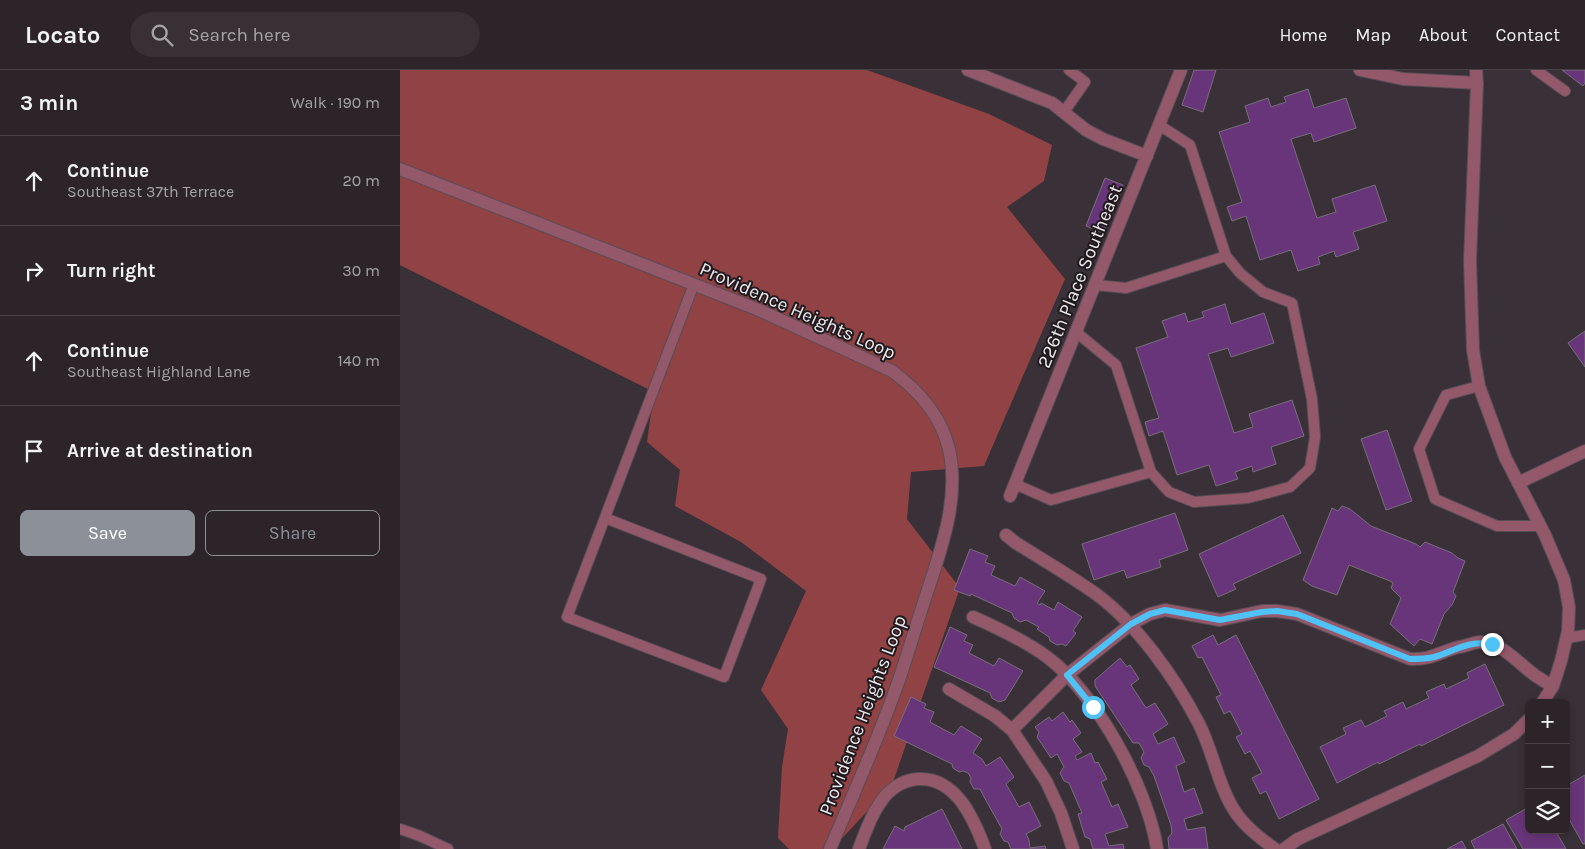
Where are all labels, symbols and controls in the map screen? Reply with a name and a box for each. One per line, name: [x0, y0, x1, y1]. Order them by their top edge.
search box: [130, 12, 480, 57]
text: Locato: [25, 21, 100, 49]
icon: search: [148, 21, 176, 49]
text: Search here: [188, 24, 290, 46]
text: Home: [1279, 24, 1327, 46]
text: Map: [1355, 24, 1391, 46]
text: About: [1419, 24, 1468, 46]
text: Contact: [1496, 24, 1560, 46]
text: 3 min: [20, 91, 78, 115]
text: Walk · 190 m: [291, 93, 380, 112]
text: Continue: [67, 160, 149, 182]
icon: ahead: [20, 167, 48, 195]
text: 20 m: [342, 171, 380, 190]
text: Southeast 37th Terrace: [67, 182, 234, 201]
street label: 226th Place Southeast: [1033, 182, 1127, 371]
icon: right: [20, 257, 48, 285]
street label: Providence Heights Loop: [696, 258, 899, 364]
text: Turn right: [67, 260, 156, 282]
text: 30 m: [342, 261, 380, 280]
text: Continue: [67, 340, 149, 362]
icon: ahead: [20, 347, 48, 375]
text: 140 m: [338, 351, 380, 370]
text: Southeast Highland Lane: [67, 362, 251, 381]
icon: arrive: [20, 437, 48, 465]
text: Arrive at destination: [67, 440, 253, 462]
button: Save: [20, 510, 195, 556]
button: Share: [205, 510, 380, 556]
street label: Providence Heights Loop: [815, 612, 911, 818]
route end: [1481, 633, 1504, 656]
route start: [1082, 696, 1105, 719]
map controls: [1525, 699, 1570, 834]
button: +: [1525, 699, 1570, 744]
button: −: [1525, 744, 1570, 789]
button: layers: [1525, 789, 1570, 834]

